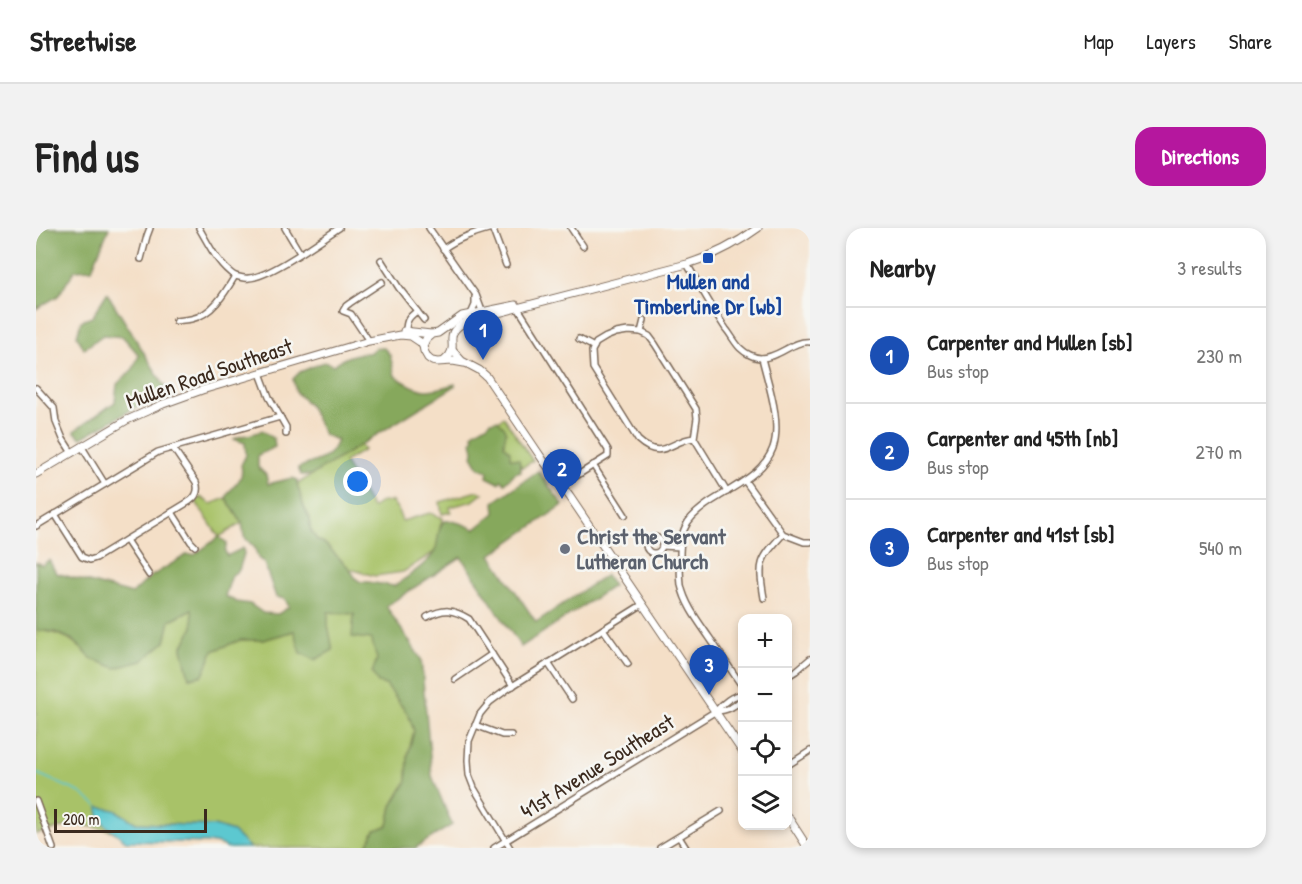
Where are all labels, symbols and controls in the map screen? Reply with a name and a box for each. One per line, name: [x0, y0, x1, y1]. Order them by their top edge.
text: Streetwise: [30, 22, 136, 60]
text: Map: [1084, 27, 1113, 56]
text: Layers: [1146, 27, 1196, 56]
text: Share: [1229, 27, 1272, 56]
button: Directions: [1135, 127, 1266, 186]
text: Find us: [36, 128, 139, 185]
text: Nearby: [870, 250, 936, 285]
marker: Mullen and Timberline Dr [wb]: [701, 251, 715, 265]
text: 3 results: [1177, 254, 1242, 281]
place label: Mullen and Timberline Dr [wb]: [633, 266, 782, 321]
pin: 1: [464, 310, 502, 360]
text: Carpenter and Mullen [sb]: [927, 327, 1132, 357]
street label: Mullen Road Southeast: [122, 330, 297, 416]
text: 1: [886, 342, 893, 369]
text: 230 m: [1197, 342, 1242, 369]
text: Bus stop: [927, 357, 989, 384]
text: Carpenter and 45th [nb]: [927, 423, 1118, 453]
text: 2: [885, 438, 894, 465]
text: 270 m: [1196, 438, 1242, 465]
pin: 2: [542, 450, 582, 499]
text: Bus stop: [927, 453, 989, 480]
your location: [343, 467, 372, 496]
text: Carpenter and 41st [sb]: [927, 519, 1114, 549]
place label: Christ the Servant Lutheran Church: [577, 521, 727, 576]
text: 3: [885, 534, 894, 561]
text: 540 m: [1199, 534, 1242, 561]
marker: Christ the Servant Lutheran Church: [558, 542, 572, 556]
text: Bus stop: [927, 549, 989, 576]
map controls: [738, 614, 792, 830]
button: +: [738, 614, 792, 668]
pin: 3: [690, 646, 728, 695]
button: −: [738, 668, 792, 722]
street label: 41st Avenue Southeast: [514, 706, 680, 825]
button: locate: [738, 722, 792, 776]
button: layers: [738, 776, 792, 830]
scale bar: [54, 806, 207, 834]
text: 200 m: [63, 808, 99, 830]

